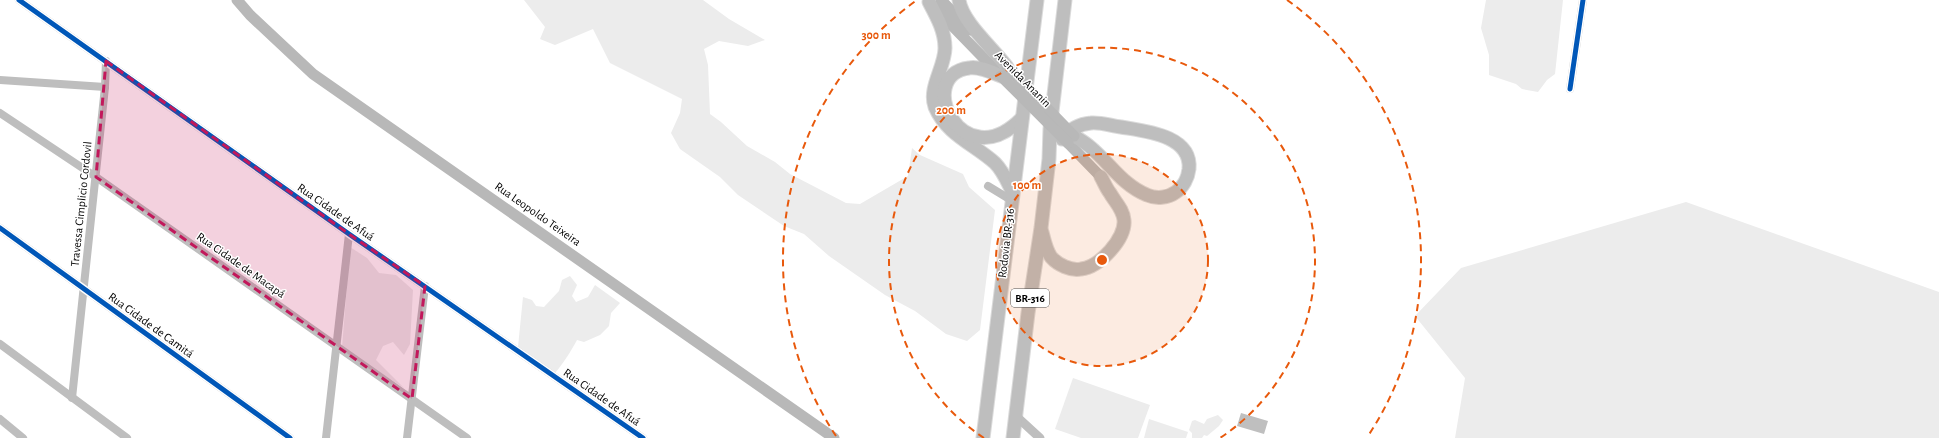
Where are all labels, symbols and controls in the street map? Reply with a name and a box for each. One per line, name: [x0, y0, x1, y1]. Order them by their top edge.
text: 300 m: [861, 29, 891, 41]
street label: Avenida Ananin: [993, 49, 1053, 109]
text: 200 m: [936, 104, 966, 116]
street label: Travessa Cimplicio Cordovil: [68, 141, 94, 267]
text: 100 m: [1013, 179, 1041, 191]
street label: Rua Leopoldo Teixeira: [493, 180, 583, 248]
street label: Rua Cidade de Afuá: [295, 181, 377, 243]
street label: Rodovia BR-316: [996, 207, 1016, 279]
street label: Rua Cidade de Macapá: [195, 230, 288, 300]
centre of rings: [1095, 253, 1109, 267]
road number: BR-316: [1011, 289, 1049, 307]
street label: Rua Cidade de Camitá: [106, 290, 196, 360]
street label: Rua Cidade de Afuá: [561, 366, 643, 428]

